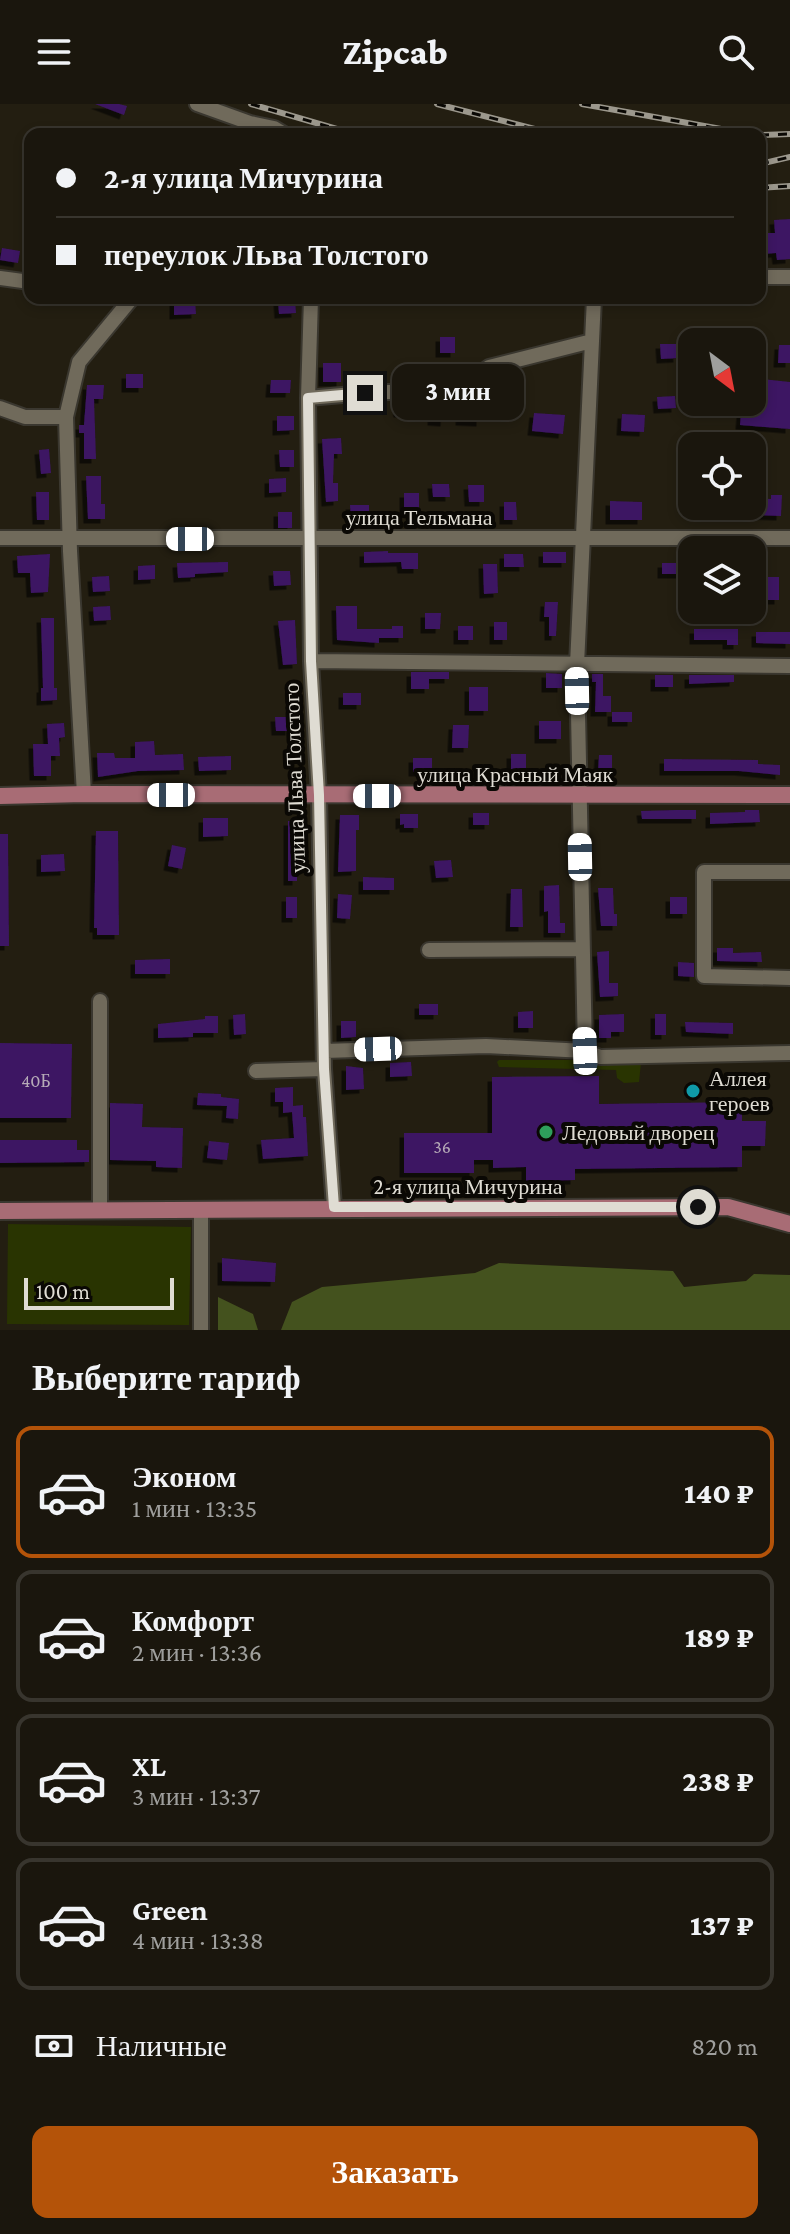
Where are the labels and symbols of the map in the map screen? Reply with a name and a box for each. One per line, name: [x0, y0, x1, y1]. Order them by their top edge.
north arrow: [678, 328, 766, 416]
callout: 3 мин: [393, 365, 525, 421]
route end: [347, 375, 383, 411]
street label: улица Тельмана: [346, 505, 493, 530]
car: [166, 527, 214, 551]
car: [565, 667, 589, 715]
street label: улица Льва Толстого: [279, 682, 310, 874]
street label: улица Красный Маяк: [417, 762, 613, 787]
car: [147, 783, 195, 807]
car: [353, 784, 401, 808]
car: [568, 833, 592, 881]
car: [572, 1027, 598, 1075]
car: [354, 1036, 402, 1062]
place label: Аллея героев: [709, 1066, 770, 1116]
house number: 40Б: [21, 1071, 51, 1091]
marker: Аллея героев: [684, 1082, 702, 1100]
place label: Ледовый дворец: [562, 1120, 715, 1145]
marker: Ледовый дворец: [537, 1123, 555, 1141]
house number: 36: [433, 1137, 451, 1157]
street label: 2-я улица Мичурина: [374, 1174, 563, 1199]
route start: [680, 1189, 716, 1225]
scale bar: [24, 1274, 174, 1310]

